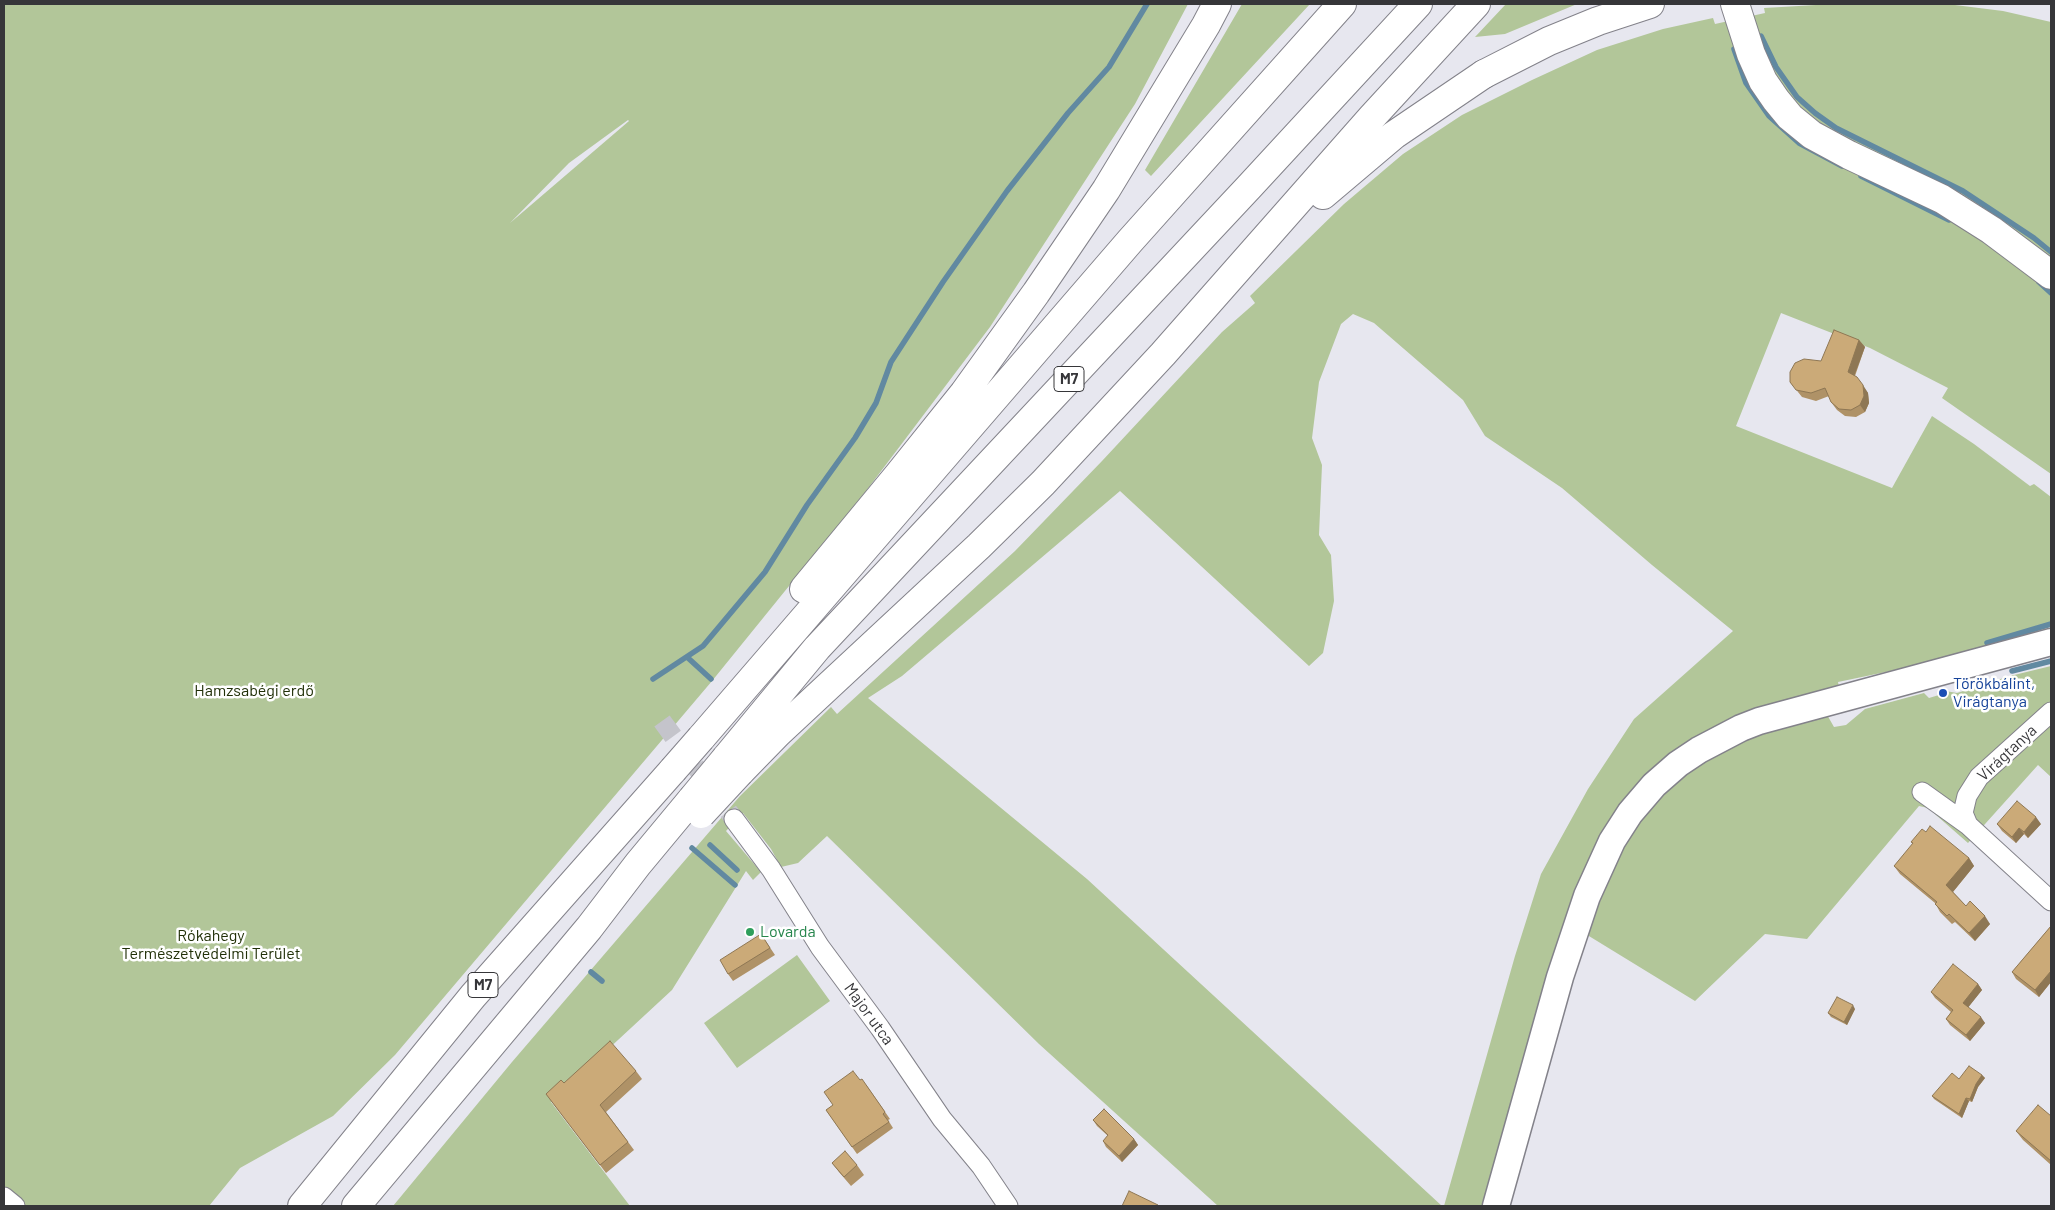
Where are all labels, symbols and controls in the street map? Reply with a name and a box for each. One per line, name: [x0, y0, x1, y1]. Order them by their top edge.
road number: M7: [1054, 366, 1084, 392]
place label: Törökbálint, Virágtanya: [1953, 674, 2035, 712]
park label: Hamzsabégi erdő: [194, 681, 314, 701]
marker: Törökbálint, Virágtanya: [1937, 687, 1949, 699]
street label: Virágtanya: [1973, 721, 2041, 785]
place label: Lovarda: [760, 922, 816, 942]
park label: Rókahegy Természetvédelmi Terület: [121, 926, 301, 964]
marker: Lovarda: [744, 926, 756, 938]
road number: M7: [468, 972, 498, 998]
street label: Major utca: [840, 979, 898, 1049]

